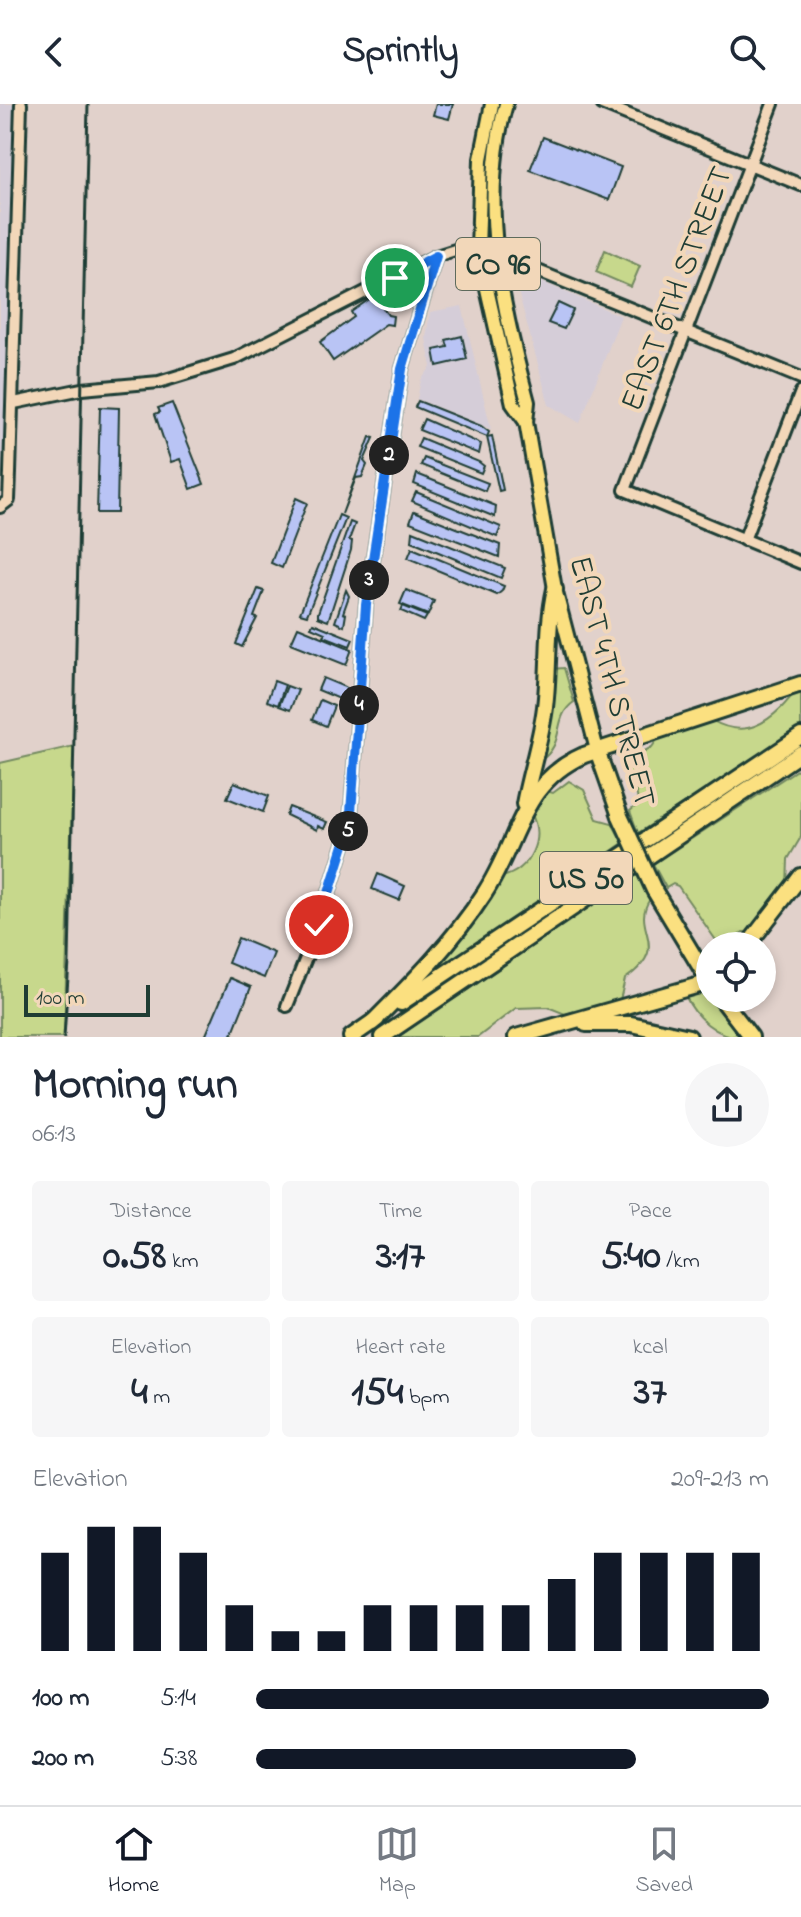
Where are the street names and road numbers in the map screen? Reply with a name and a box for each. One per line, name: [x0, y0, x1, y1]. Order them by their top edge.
street label: EAST 6TH STREET: [610, 160, 747, 418]
road number: CO 96: [456, 238, 540, 290]
street label: EAST 4TH STREET: [555, 551, 667, 812]
road number: US 50: [540, 852, 632, 904]

